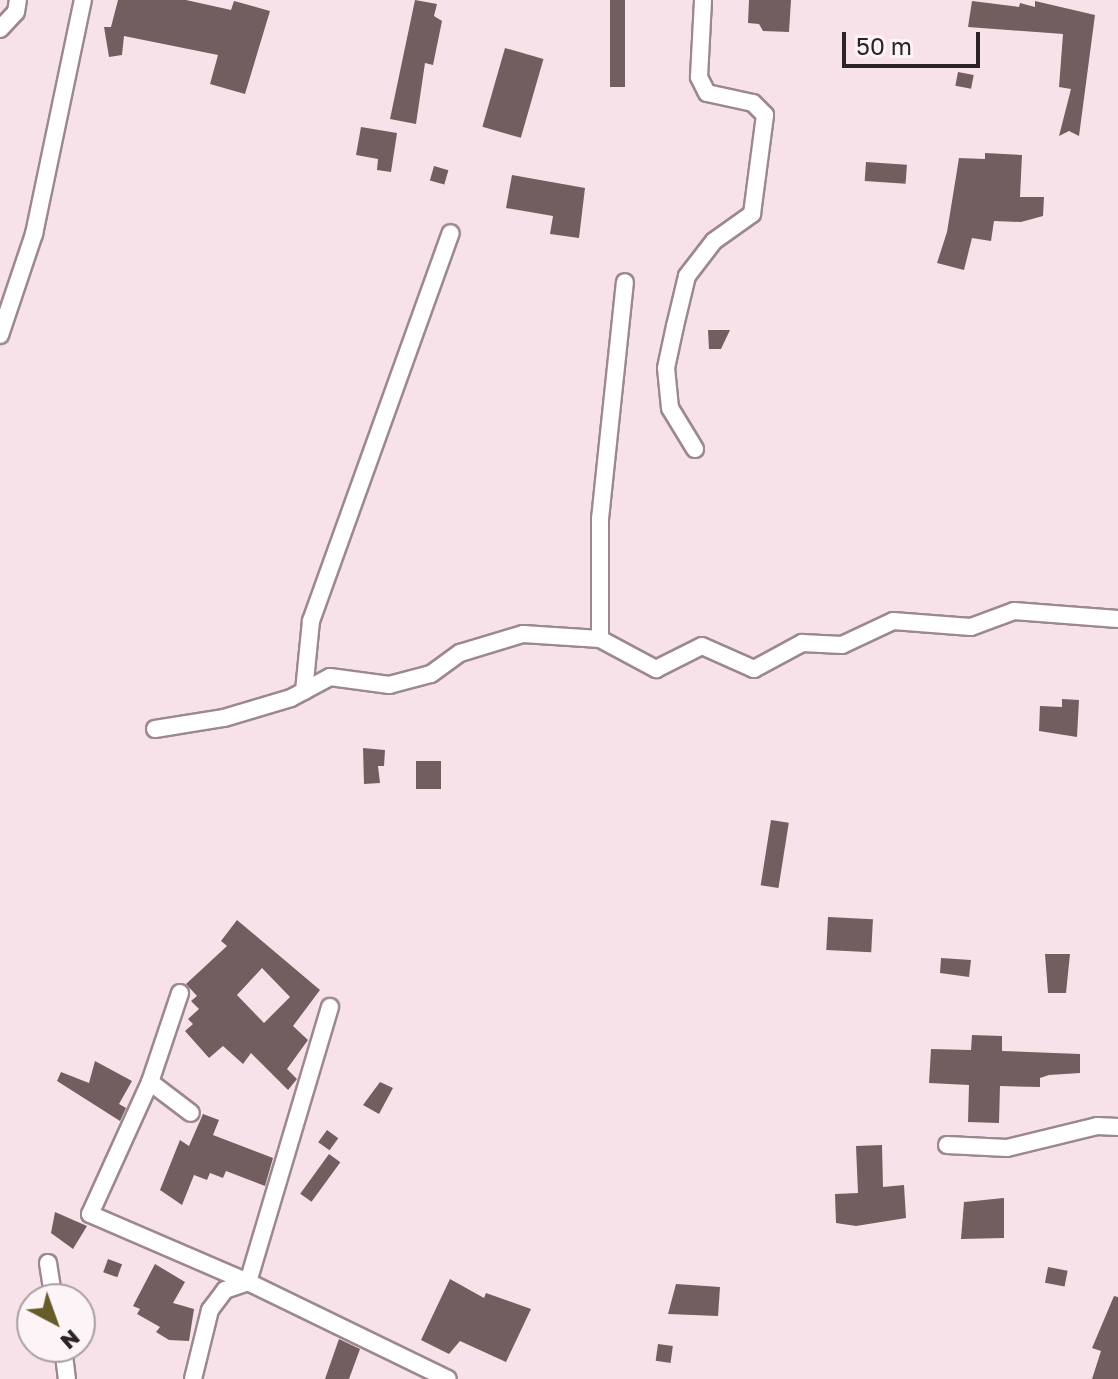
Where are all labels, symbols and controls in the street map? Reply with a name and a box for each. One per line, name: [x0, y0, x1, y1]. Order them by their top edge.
scale bar: [846, 16, 984, 66]
text: 50 m: [856, 31, 912, 60]
north arrow: [16, 1283, 96, 1363]
text: N: [56, 1324, 86, 1356]

